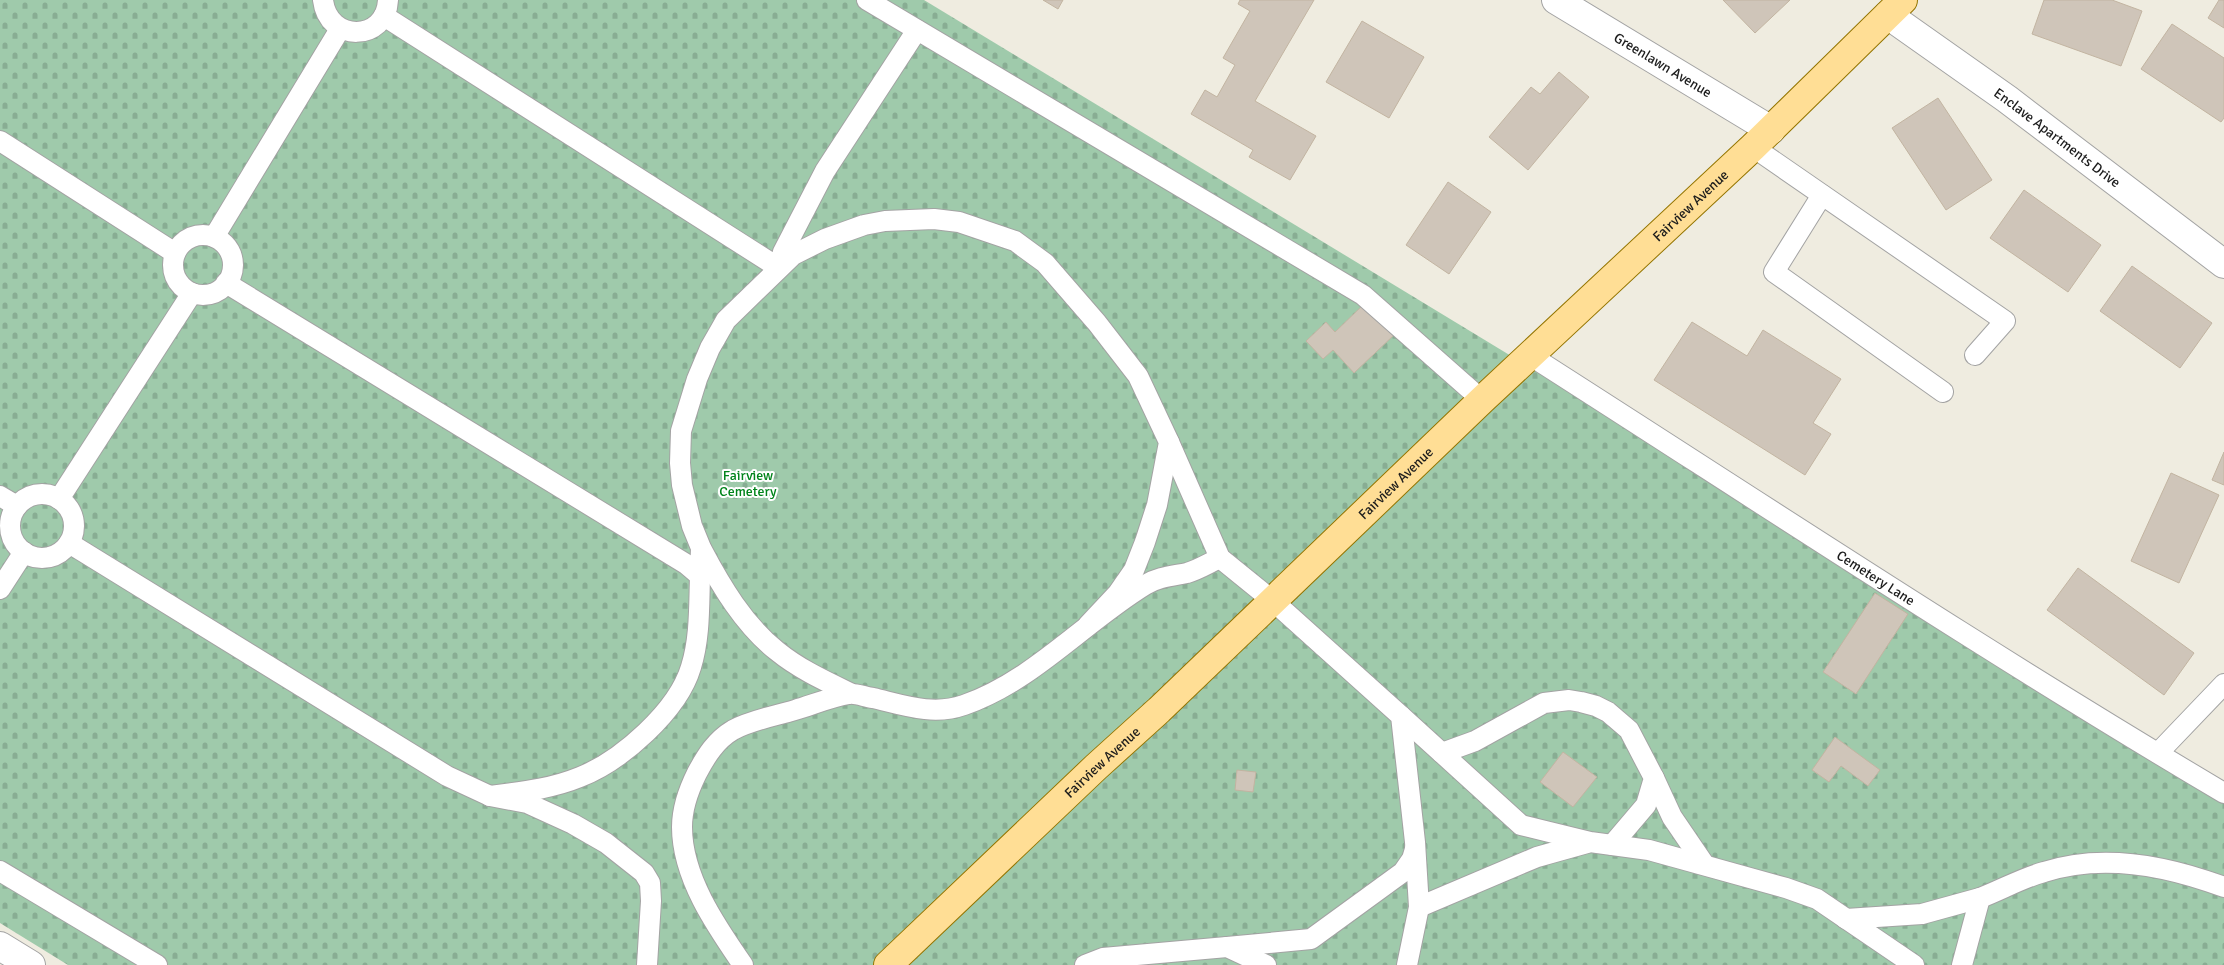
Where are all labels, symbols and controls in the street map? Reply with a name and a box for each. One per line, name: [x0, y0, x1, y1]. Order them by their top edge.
street label: Greenlawn Avenue: [1611, 29, 1715, 101]
street label: Enclave Apartments Drive: [1991, 85, 2124, 191]
street label: Fairview Avenue: [1649, 166, 1732, 245]
street label: Fairview Avenue: [1355, 444, 1437, 523]
park label: Fairview Cemetery: [719, 467, 777, 500]
street label: Cemetery Lane: [1833, 547, 1918, 609]
street label: Fairview Avenue: [1061, 723, 1144, 802]

